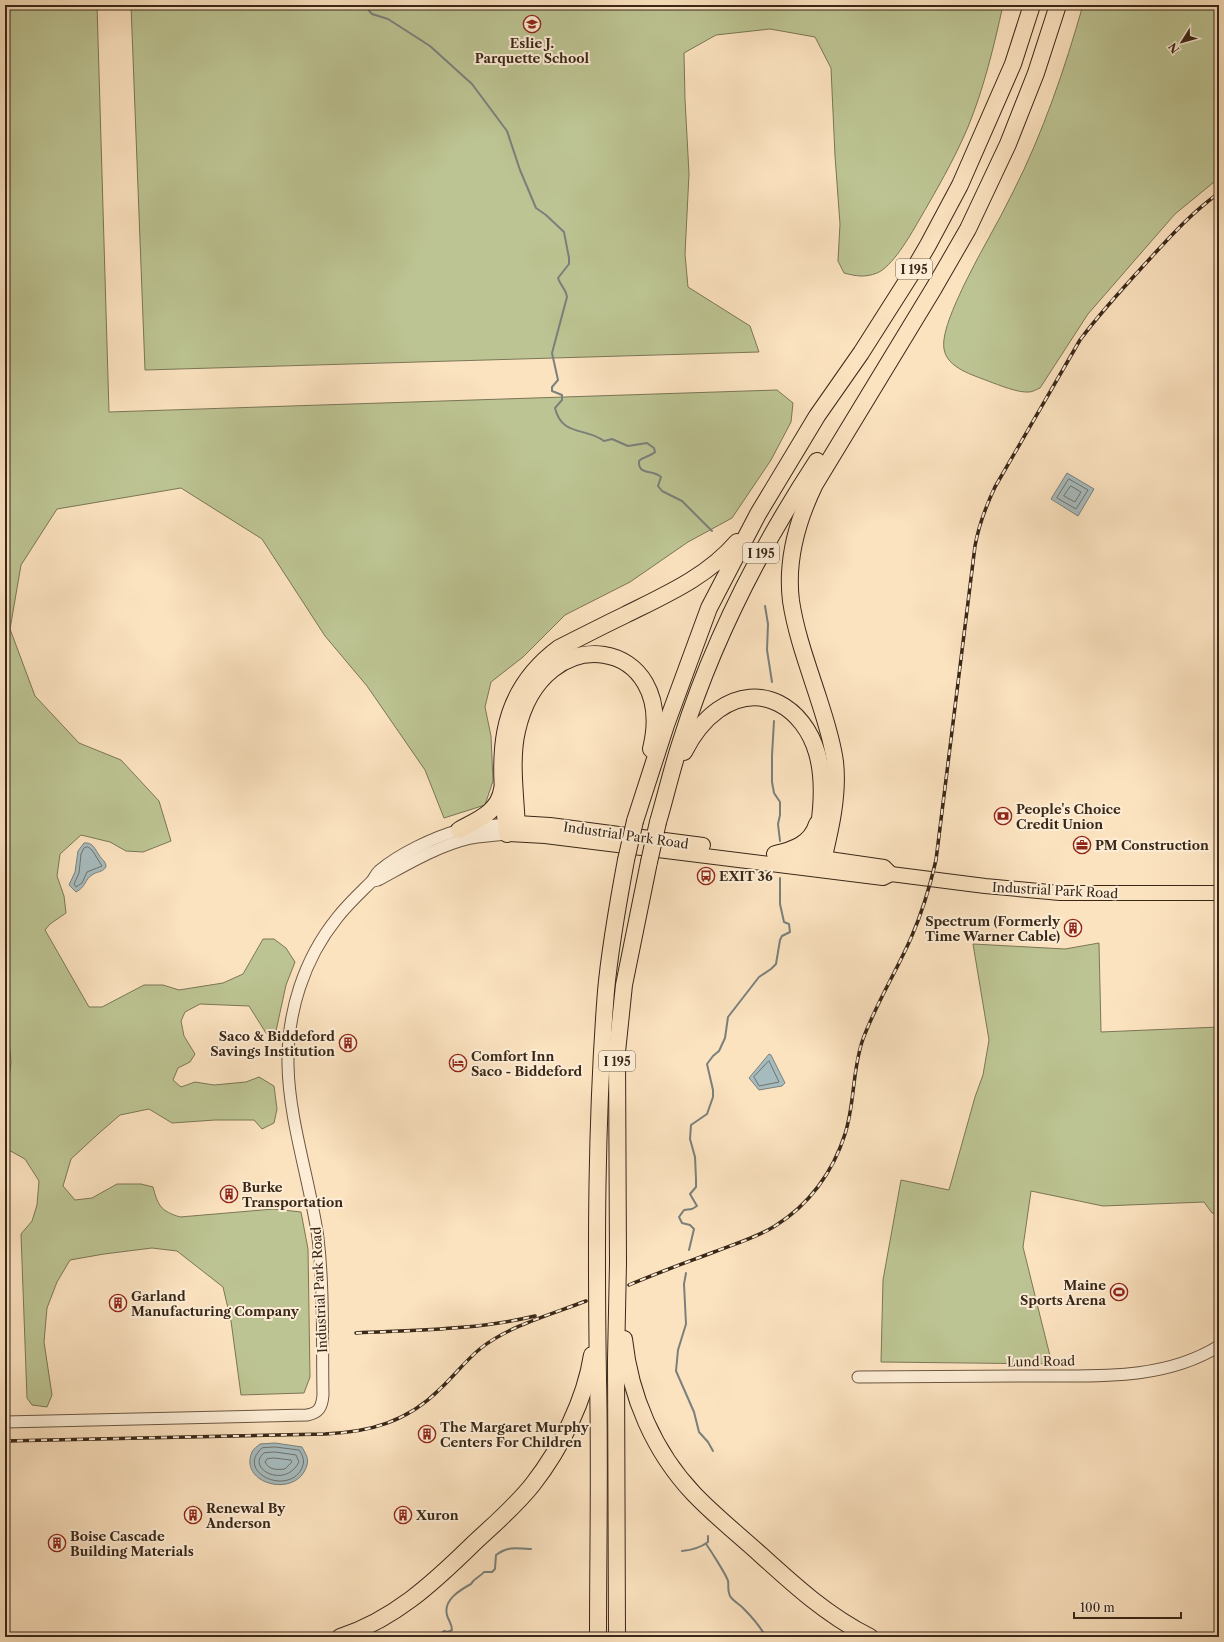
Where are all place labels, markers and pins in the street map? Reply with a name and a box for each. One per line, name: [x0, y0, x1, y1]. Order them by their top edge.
school or university icon: Eslie J. Parquette School: [522, 14, 542, 34]
place label: Eslie J. Parquette School: [475, 35, 590, 66]
place label: People's Choice Credit Union: [1016, 801, 1121, 832]
bank icon: People's Choice Credit Union: [993, 806, 1013, 826]
office icon: PM Construction: [1072, 835, 1092, 855]
place label: PM Construction: [1095, 837, 1209, 853]
bus stop icon: EXIT 36: [696, 866, 716, 886]
place label: EXIT 36: [719, 868, 773, 884]
place label: Spectrum (Formerly Time Warner Cable): [925, 913, 1061, 944]
building icon: Spectrum (Formerly Time Warner Cable): [1063, 918, 1083, 938]
place label: Saco & Biddeford Savings Institution: [210, 1028, 335, 1059]
building icon: Saco & Biddeford Savings Institution: [338, 1033, 358, 1053]
place label: Comfort Inn Saco - Biddeford: [471, 1048, 583, 1079]
hotel icon: Comfort Inn Saco - Biddeford: [448, 1053, 468, 1073]
place label: Burke Transportation: [242, 1179, 343, 1210]
building icon: Burke Transportation: [219, 1184, 239, 1204]
place label: Maine Sports Arena: [1020, 1277, 1106, 1308]
sports icon: Maine Sports Arena: [1109, 1282, 1129, 1302]
place label: Garland Manufacturing Company: [131, 1288, 300, 1319]
building icon: Garland Manufacturing Company: [108, 1293, 128, 1313]
place label: The Margaret Murphy Centers For Children: [440, 1419, 590, 1450]
building icon: The Margaret Murphy Centers For Children: [417, 1424, 437, 1444]
place label: Renewal By Anderson: [205, 1500, 286, 1531]
building icon: Renewal By Anderson: [183, 1505, 203, 1525]
building icon: Xuron: [393, 1505, 413, 1525]
place label: Xuron: [415, 1507, 459, 1523]
place label: Boise Cascade Building Materials: [70, 1528, 194, 1559]
building icon: Boise Cascade Building Materials: [47, 1533, 67, 1553]

